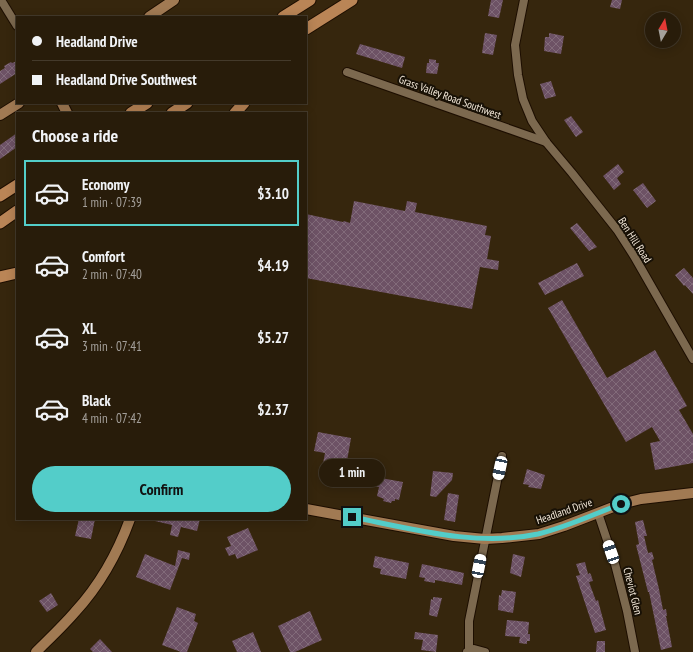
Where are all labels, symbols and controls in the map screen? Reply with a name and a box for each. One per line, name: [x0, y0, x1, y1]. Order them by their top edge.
north arrow: [645, 12, 681, 48]
map controls: [645, 12, 681, 48]
text: Headland Drive: [56, 32, 138, 51]
text: Headland Drive Southwest: [56, 70, 197, 89]
street label: Grass Valley Road Southwest: [397, 72, 503, 122]
text: Choose a ride: [32, 124, 118, 147]
icon: car: [34, 175, 70, 211]
text: Economy: [82, 175, 130, 194]
text: $3.10: [257, 184, 289, 203]
text: 1 min · 07:39: [82, 194, 142, 211]
street label: Ben Hill Road: [615, 215, 655, 266]
icon: car: [34, 247, 70, 283]
text: Comfort: [82, 247, 125, 266]
text: $4.19: [257, 256, 289, 275]
text: 2 min · 07:40: [82, 266, 142, 283]
icon: car: [34, 319, 70, 355]
text: XL: [82, 319, 96, 338]
text: $5.27: [257, 328, 289, 347]
text: 3 min · 07:41: [82, 338, 142, 355]
icon: car: [34, 391, 70, 427]
text: Black: [82, 391, 111, 410]
text: $2.37: [257, 400, 289, 419]
text: 4 min · 07:42: [82, 410, 142, 427]
car: [492, 455, 508, 481]
callout: 1 min: [319, 459, 385, 487]
text: 1 min: [339, 464, 365, 481]
button: Confirm: [32, 466, 291, 512]
street label: Headland Drive: [534, 495, 594, 527]
route start: [612, 495, 630, 513]
route end: [343, 508, 361, 526]
car: [601, 539, 621, 565]
car: [471, 553, 487, 579]
street label: Cheviot Glen: [620, 566, 646, 616]

